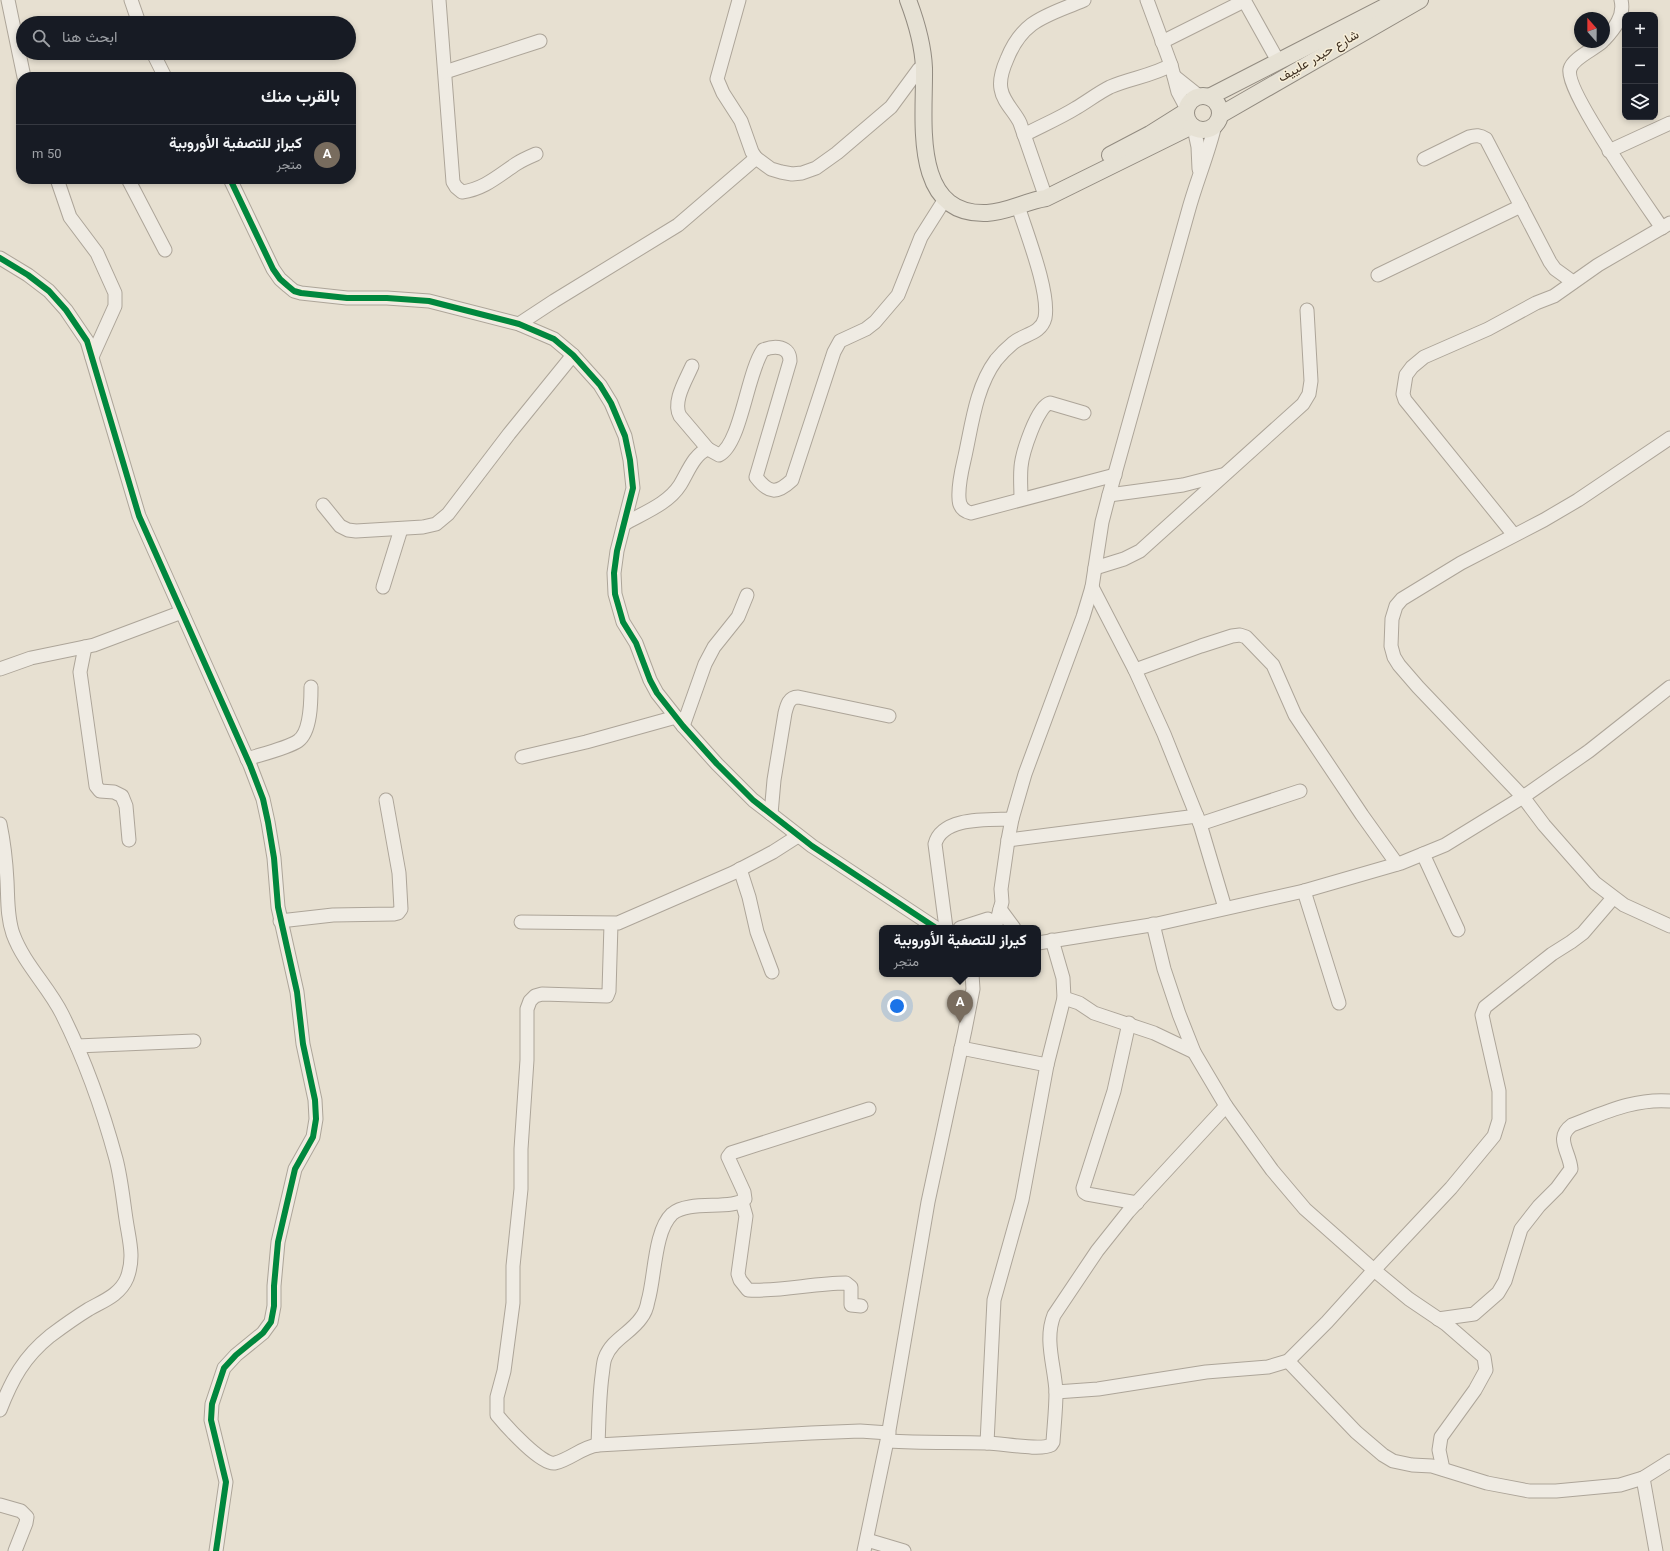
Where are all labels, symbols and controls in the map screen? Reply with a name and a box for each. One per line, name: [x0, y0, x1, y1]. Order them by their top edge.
north arrow: [1574, 12, 1610, 48]
map controls: [1622, 12, 1658, 120]
button: +: [1622, 12, 1658, 48]
search box: [16, 16, 356, 60]
street label: شارع حيدر علييف: [1275, 26, 1363, 88]
icon: search: [30, 27, 52, 49]
text: ابحث هنا: [62, 27, 118, 50]
button: −: [1622, 48, 1658, 84]
button: layers: [1622, 84, 1658, 120]
text: بالقرب منك: [261, 85, 340, 111]
text: كيراز للتصفية الأوروبية: [169, 133, 302, 156]
text: 50 m: [32, 145, 62, 165]
text: A: [323, 145, 331, 165]
text: متجر: [277, 156, 302, 176]
popup: [879, 925, 1041, 977]
text: كيراز للتصفية الأوروبية: [894, 930, 1026, 953]
text: متجر: [894, 953, 919, 973]
pin: A: [947, 990, 973, 1023]
your location: [887, 996, 907, 1016]

